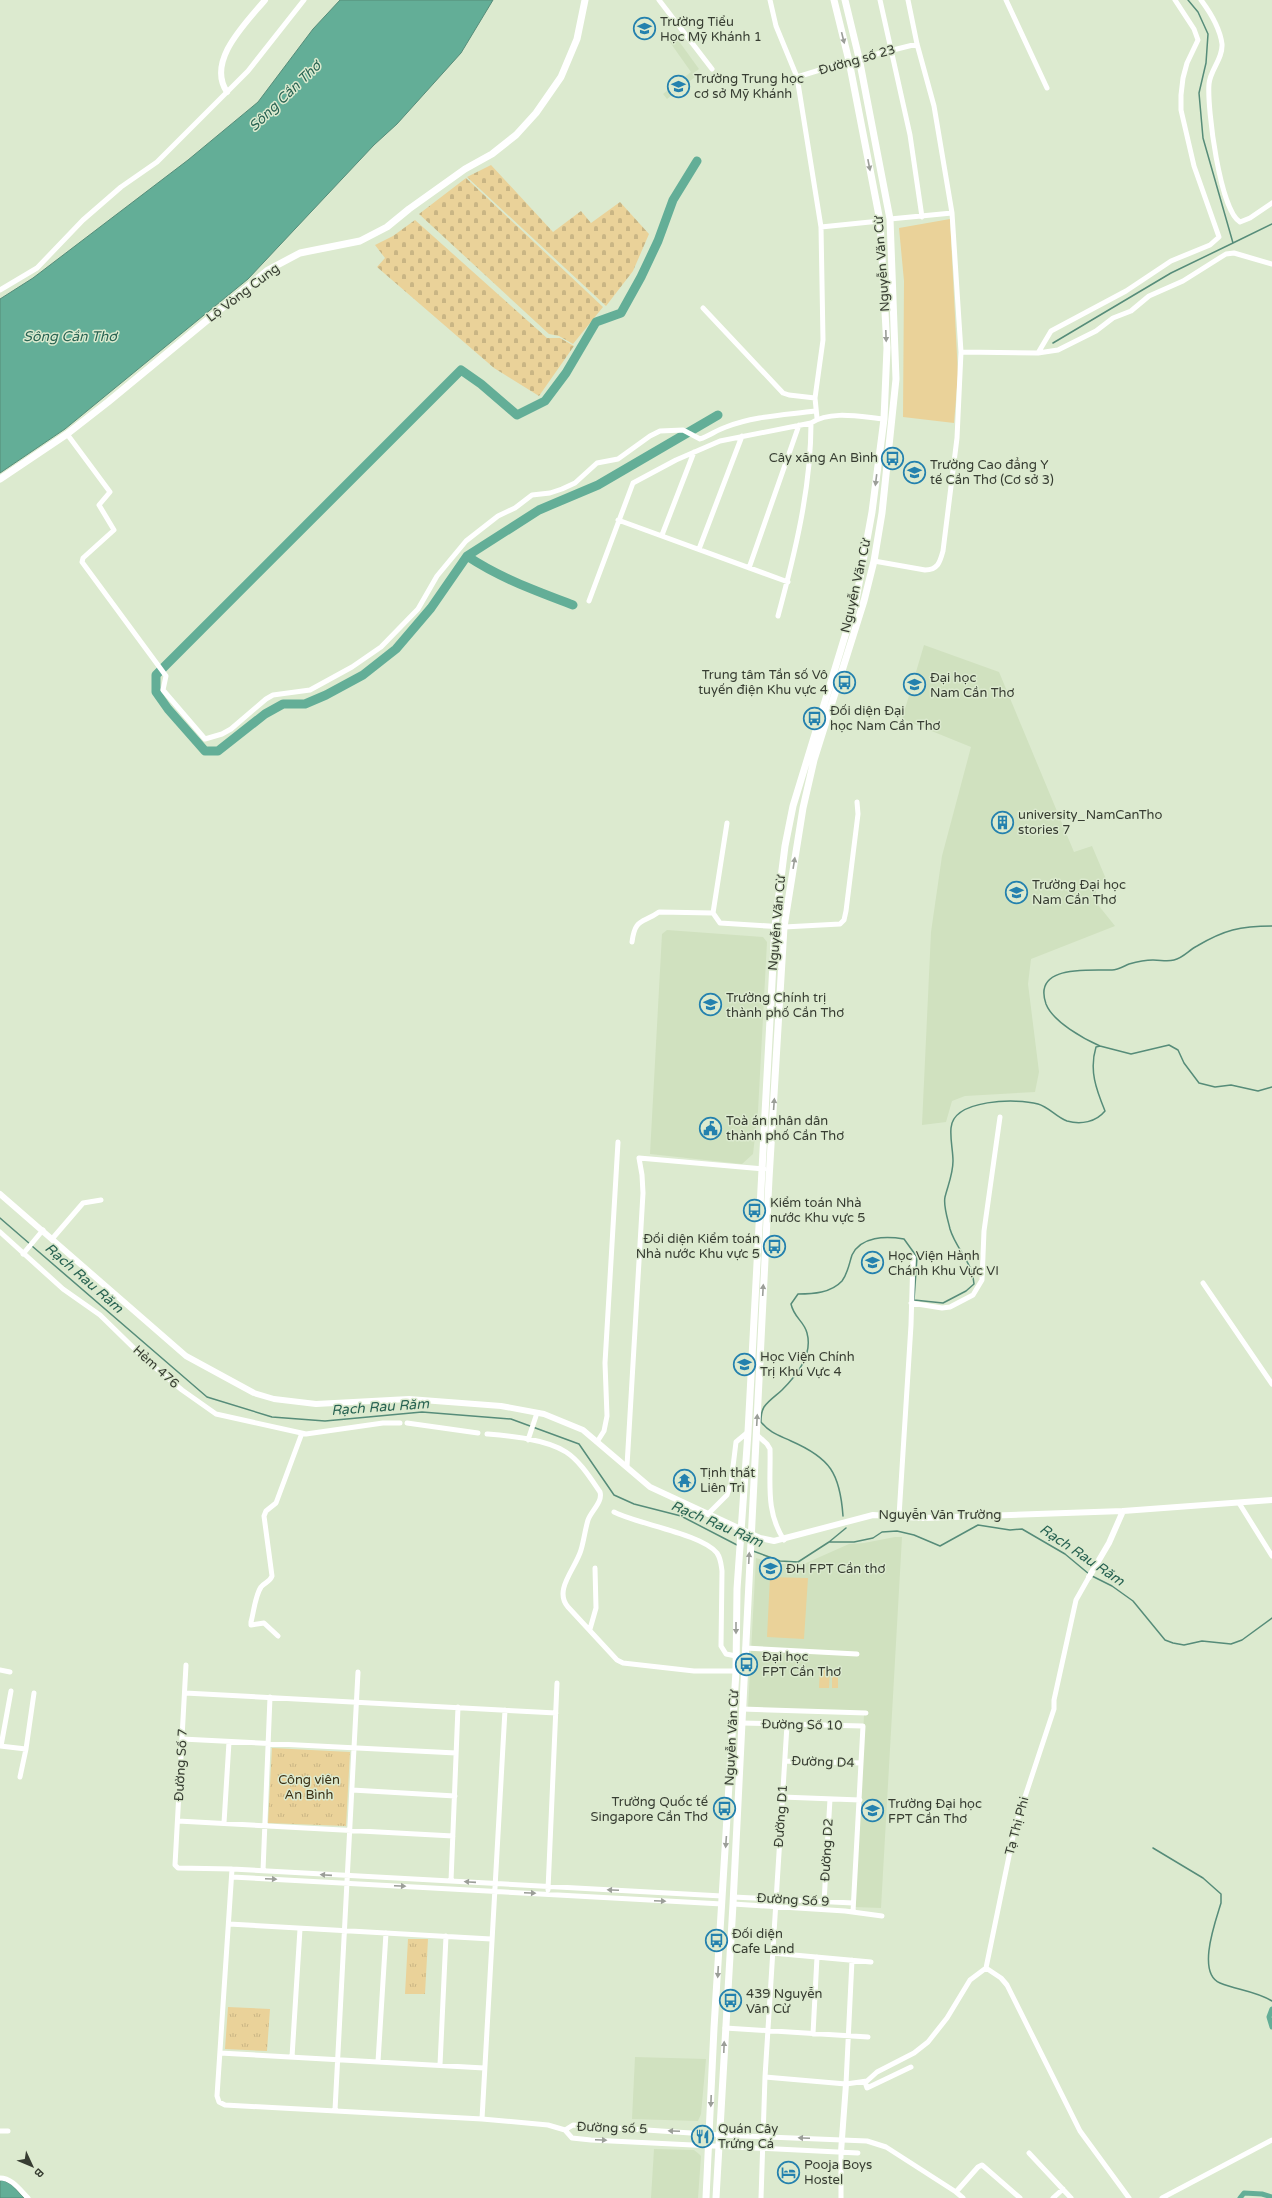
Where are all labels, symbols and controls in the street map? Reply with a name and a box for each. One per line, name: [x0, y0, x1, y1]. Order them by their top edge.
place label: Trường Tiểu Học Mỹ Khánh 1: [660, 14, 762, 45]
school or university icon: Trường Tiểu Học Mỹ Khánh 1: [631, 16, 657, 42]
one-way arrow: [841, 32, 847, 44]
street label: Đường số 23: [817, 41, 897, 79]
water label: Sông Cần Thơ: [246, 56, 326, 135]
place label: Trường Trung học cơ sở Mỹ Khánh: [694, 71, 804, 102]
school or university icon: Trường Trung học cơ sở Mỹ Khánh: [666, 73, 692, 99]
one-way arrow: [867, 159, 873, 171]
street label: Nguyễn Văn Cừ: [871, 215, 893, 312]
street label: Lộ Vòng Cung: [203, 260, 283, 326]
water label: Sông Cần Thơ: [23, 328, 118, 345]
one-way arrow: [883, 330, 890, 342]
bus stop icon: Cây xăng An Bình: [880, 445, 906, 471]
place label: Cây xăng An Bình: [769, 450, 878, 466]
place label: Trường Cao đẳng Y tế Cần Thơ (Cơ sở 3): [930, 457, 1054, 488]
school or university icon: Trường Cao đẳng Y tế Cần Thơ (Cơ sở 3): [902, 459, 928, 485]
one-way arrow: [873, 474, 880, 486]
street label: Nguyễn Văn Cừ: [837, 537, 875, 634]
place label: Trung tâm Tần số Vô tuyến điện Khu vực 4: [698, 667, 828, 698]
bus stop icon: Trung tâm Tần số Vô tuyến điện Khu vực 4: [831, 669, 857, 695]
place label: Đại học Nam Cần Thơ: [930, 670, 1014, 701]
school or university icon: Đại học Nam Cần Thơ: [902, 672, 928, 698]
place label: Đối diện Đại học Nam Cần Thơ: [830, 703, 941, 734]
bus stop icon: Đối diện Đại học Nam Cần Thơ: [801, 705, 827, 731]
place label: university_NamCanTho stories 7: [1018, 807, 1162, 838]
building icon: university_NamCanTho stories 7: [989, 809, 1015, 835]
one-way arrow: [791, 857, 797, 869]
street label: Nguyễn Văn Cừ: [765, 874, 789, 971]
place label: Trường Đại học Nam Cần Thơ: [1032, 877, 1126, 908]
school or university icon: Trường Đại học Nam Cần Thơ: [1003, 879, 1029, 905]
place label: Trường Chính trị thành phố Cần Thơ: [726, 990, 844, 1021]
school or university icon: Trường Chính trị thành phố Cần Thơ: [697, 992, 723, 1018]
one-way arrow: [770, 1098, 777, 1110]
place label: Toà án nhân dân thành phố Cần Thơ: [726, 1113, 844, 1144]
public building icon: Toà án nhân dân thành phố Cần Thơ: [697, 1115, 723, 1141]
place label: Kiểm toán Nhà nước Khu vực 5: [770, 1195, 865, 1226]
bus stop icon: Kiểm toán Nhà nước Khu vực 5: [741, 1197, 767, 1223]
place label: Đối diện Kiểm toán Nhà nước Khu vực 5: [636, 1231, 760, 1262]
bus stop icon: Đối diện Kiểm toán Nhà nước Khu vực 5: [762, 1233, 788, 1259]
water label: Rạch Rau Răm: [41, 1239, 127, 1317]
place label: Học Viện Hành Chánh Khu Vực VI: [888, 1248, 999, 1279]
school or university icon: Học Viện Hành Chánh Khu Vực VI: [859, 1250, 885, 1276]
one-way arrow: [760, 1284, 767, 1296]
street label: Hẻm 476: [130, 1342, 182, 1392]
place label: Học Viện Chính Trị Khu Vực 4: [760, 1349, 855, 1380]
school or university icon: Học Viện Chính Trị Khu Vực 4: [731, 1351, 757, 1377]
water label: Rạch Rau Răm: [330, 1395, 431, 1419]
one-way arrow: [753, 1414, 760, 1426]
place label: Tịnh thất Liên Trì: [700, 1465, 755, 1496]
temple icon: Tịnh thất Liên Trì: [672, 1467, 698, 1493]
water label: Rạch Rau Răm: [669, 1497, 767, 1551]
street label: Nguyễn Văn Trường: [878, 1507, 1002, 1523]
water label: Rạch Rau Răm: [1037, 1521, 1128, 1590]
one-way arrow: [746, 1552, 753, 1564]
school or university icon: ĐH FPT Cần thơ: [757, 1556, 783, 1582]
place label: ĐH FPT Cần thơ: [786, 1561, 885, 1577]
one-way arrow: [733, 1622, 740, 1634]
place label: Đại học FPT Cần Thơ: [762, 1649, 841, 1680]
bus stop icon: Đại học FPT Cần Thơ: [734, 1651, 760, 1677]
street label: Nguyễn Văn Cừ: [722, 1689, 743, 1786]
street label: Đường Số 10: [761, 1716, 843, 1734]
street label: Đường Số 7: [171, 1728, 191, 1802]
street label: Đường D4: [791, 1753, 855, 1771]
park label: Công viên An Bình: [278, 1772, 340, 1803]
street label: Đường D1: [771, 1784, 791, 1848]
place label: Trường Quốc tế Singapore Cần Thơ: [591, 1794, 708, 1825]
street label: Tạ Thị Phi: [1002, 1795, 1032, 1857]
bus stop icon: Trường Quốc tế Singapore Cần Thơ: [711, 1796, 737, 1822]
place label: Trường Đại học FPT Cần Thơ: [888, 1796, 982, 1827]
school or university icon: Trường Đại học FPT Cần Thơ: [859, 1798, 885, 1824]
street label: Đường D2: [817, 1818, 837, 1882]
one-way arrow: [722, 1836, 729, 1848]
one-way arrow: [320, 1871, 332, 1878]
one-way arrow: [264, 1876, 277, 1882]
one-way arrow: [463, 1879, 476, 1885]
one-way arrow: [394, 1883, 406, 1890]
one-way arrow: [607, 1887, 619, 1894]
one-way arrow: [524, 1890, 536, 1897]
street label: Đường Số 9: [756, 1890, 830, 1910]
one-way arrow: [654, 1897, 666, 1904]
place label: Đối diện Cafe Land: [732, 1926, 794, 1957]
bus stop icon: Đối diện Cafe Land: [703, 1928, 729, 1954]
one-way arrow: [714, 1966, 721, 1978]
place label: 439 Nguyễn Văn Cừ: [746, 1986, 822, 2017]
bus stop icon: 439 Nguyễn Văn Cừ: [717, 1988, 743, 2014]
one-way arrow: [721, 2040, 727, 2053]
one-way arrow: [708, 2095, 714, 2108]
street label: Đường số 5: [576, 2119, 648, 2137]
place label: Quán Cây Trứng Cá: [718, 2121, 778, 2152]
restaurant icon: Quán Cây Trứng Cá: [689, 2123, 715, 2149]
one-way arrow: [668, 2127, 680, 2134]
one-way arrow: [798, 2134, 810, 2141]
one-way arrow: [595, 2137, 608, 2143]
north arrow: [12, 2146, 52, 2186]
place label: Pooja Boys Hostel: [804, 2157, 872, 2188]
hotel icon: Pooja Boys Hostel: [776, 2159, 802, 2185]
text: B: [31, 2165, 46, 2180]

